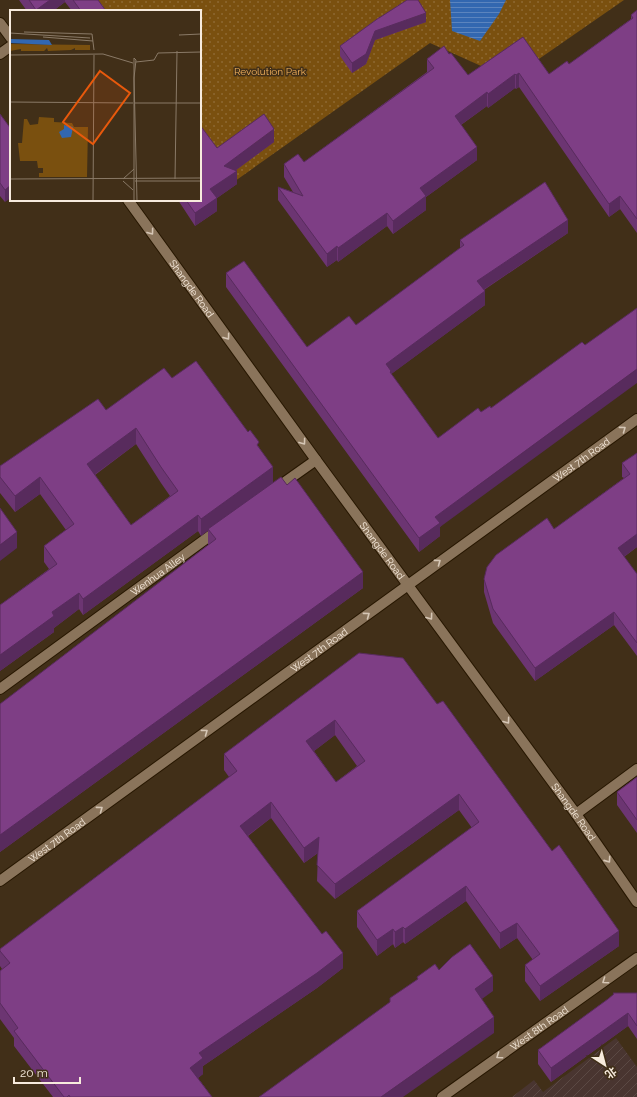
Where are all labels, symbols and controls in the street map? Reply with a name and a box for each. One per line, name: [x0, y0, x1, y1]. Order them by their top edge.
inset map: [10, 10, 201, 201]
park label: Revolution Park: [234, 66, 307, 77]
one-way arrow: [146, 227, 153, 234]
street label: Shangde Road: [167, 258, 216, 319]
one-way arrow: [222, 333, 230, 340]
one-way arrow: [619, 426, 626, 433]
street label: West 7th Road: [551, 435, 612, 484]
one-way arrow: [298, 438, 305, 445]
street label: Shangde Road: [358, 520, 407, 581]
street label: Wenhua Alley: [128, 550, 187, 598]
one-way arrow: [434, 560, 441, 567]
one-way arrow: [362, 612, 369, 619]
one-way arrow: [425, 612, 432, 619]
street label: West 7th Road: [288, 625, 350, 674]
one-way arrow: [502, 717, 510, 724]
one-way arrow: [201, 729, 208, 737]
street label: Shangde Road: [550, 781, 598, 843]
one-way arrow: [95, 807, 102, 814]
street label: West 7th Road: [26, 816, 87, 864]
one-way arrow: [603, 856, 610, 863]
one-way arrow: [602, 976, 609, 984]
street label: West 8th Road: [508, 1004, 570, 1052]
north arrow: [585, 1045, 625, 1085]
one-way arrow: [496, 1051, 503, 1059]
scale bar: [14, 1059, 80, 1085]
text: 北: [602, 1064, 619, 1081]
text: 20 m: [20, 1066, 48, 1080]

